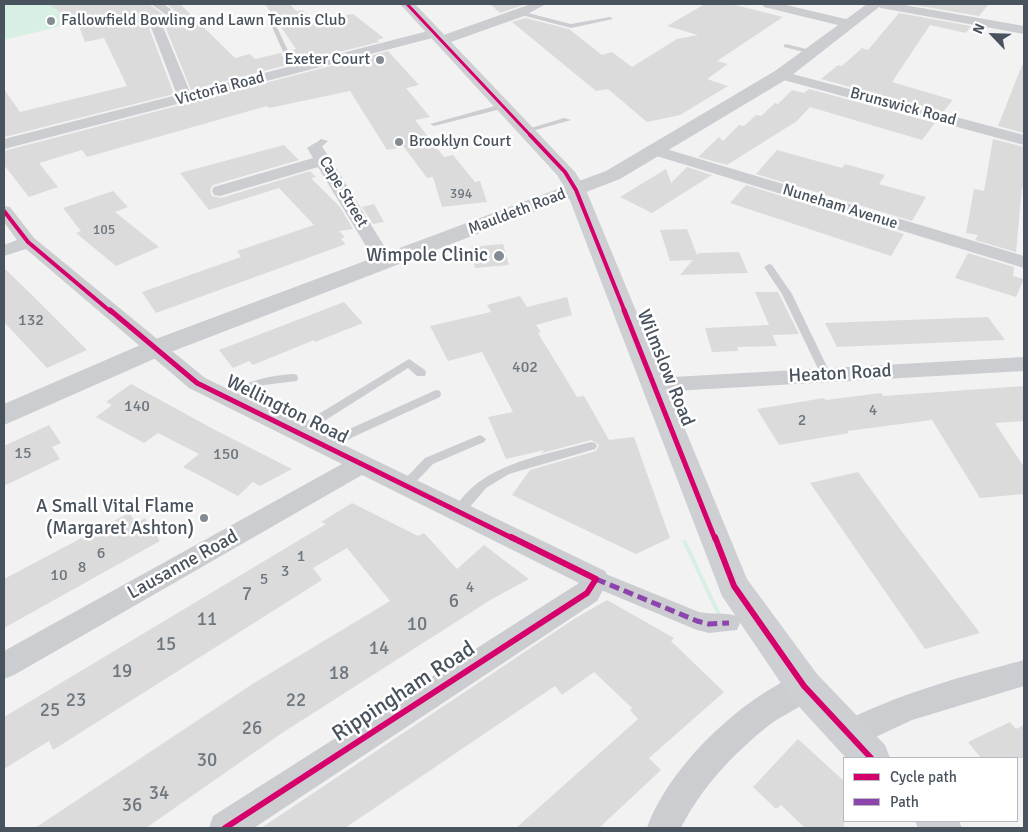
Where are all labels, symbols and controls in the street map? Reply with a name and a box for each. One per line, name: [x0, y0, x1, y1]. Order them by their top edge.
north arrow: [968, 10, 1018, 60]
place label: Fallowfield Bowling and Lawn Tennis Club: [61, 11, 346, 31]
marker: Fallowfield Bowling and Lawn Tennis Club: [45, 15, 57, 27]
text: N: [969, 21, 989, 37]
place label: Exeter Court: [285, 50, 370, 70]
marker: Exeter Court: [374, 54, 386, 66]
street label: Victoria Road: [173, 68, 267, 110]
street label: Brunswick Road: [848, 84, 958, 130]
place label: Brooklyn Court: [409, 132, 511, 152]
marker: Brooklyn Court: [393, 136, 405, 148]
street label: Cape Street: [314, 153, 372, 231]
street label: Nuneham Avenue: [780, 180, 900, 234]
street label: Mauldeth Road: [466, 185, 568, 239]
house number: 394: [450, 186, 472, 202]
house number: 105: [93, 222, 115, 238]
place label: Wimpole Clinic: [366, 245, 488, 267]
marker: Wimpole Clinic: [492, 249, 506, 263]
street label: Wilmslow Road: [631, 306, 699, 430]
house number: 132: [18, 311, 44, 331]
house number: 402: [512, 358, 538, 378]
street label: Heaton Road: [788, 360, 892, 388]
street label: Wellington Road: [222, 371, 352, 449]
house number: 140: [124, 397, 150, 417]
house number: 4: [869, 401, 877, 421]
house number: 2: [798, 411, 806, 431]
house number: 15: [14, 444, 32, 464]
house number: 150: [213, 445, 239, 465]
place label: A Small Vital Flame (Margaret Ashton): [36, 496, 194, 540]
marker: A Small Vital Flame (Margaret Ashton): [198, 512, 210, 524]
street label: Lausanne Road: [124, 525, 242, 605]
house number: 6: [97, 544, 105, 564]
house number: 1: [297, 547, 305, 567]
house number: 8: [78, 558, 86, 578]
house number: 3: [281, 562, 289, 582]
house number: 10: [50, 566, 68, 586]
house number: 5: [260, 570, 268, 590]
house number: 4: [466, 578, 474, 598]
house number: 7: [242, 584, 252, 606]
house number: 6: [449, 591, 459, 613]
house number: 11: [197, 609, 217, 631]
house number: 10: [407, 614, 427, 636]
house number: 15: [156, 634, 176, 656]
street label: Rippingham Road: [328, 636, 480, 748]
house number: 14: [369, 638, 389, 660]
house number: 19: [112, 661, 132, 683]
house number: 18: [329, 663, 349, 685]
house number: 23: [66, 690, 86, 712]
house number: 22: [286, 690, 306, 712]
house number: 25: [40, 700, 60, 722]
house number: 26: [242, 718, 262, 740]
house number: 30: [197, 750, 217, 772]
legend: [843, 757, 1018, 822]
text: Cycle path: [890, 768, 957, 786]
house number: 34: [149, 783, 169, 805]
text: Path: [890, 793, 919, 811]
house number: 36: [122, 795, 142, 817]

